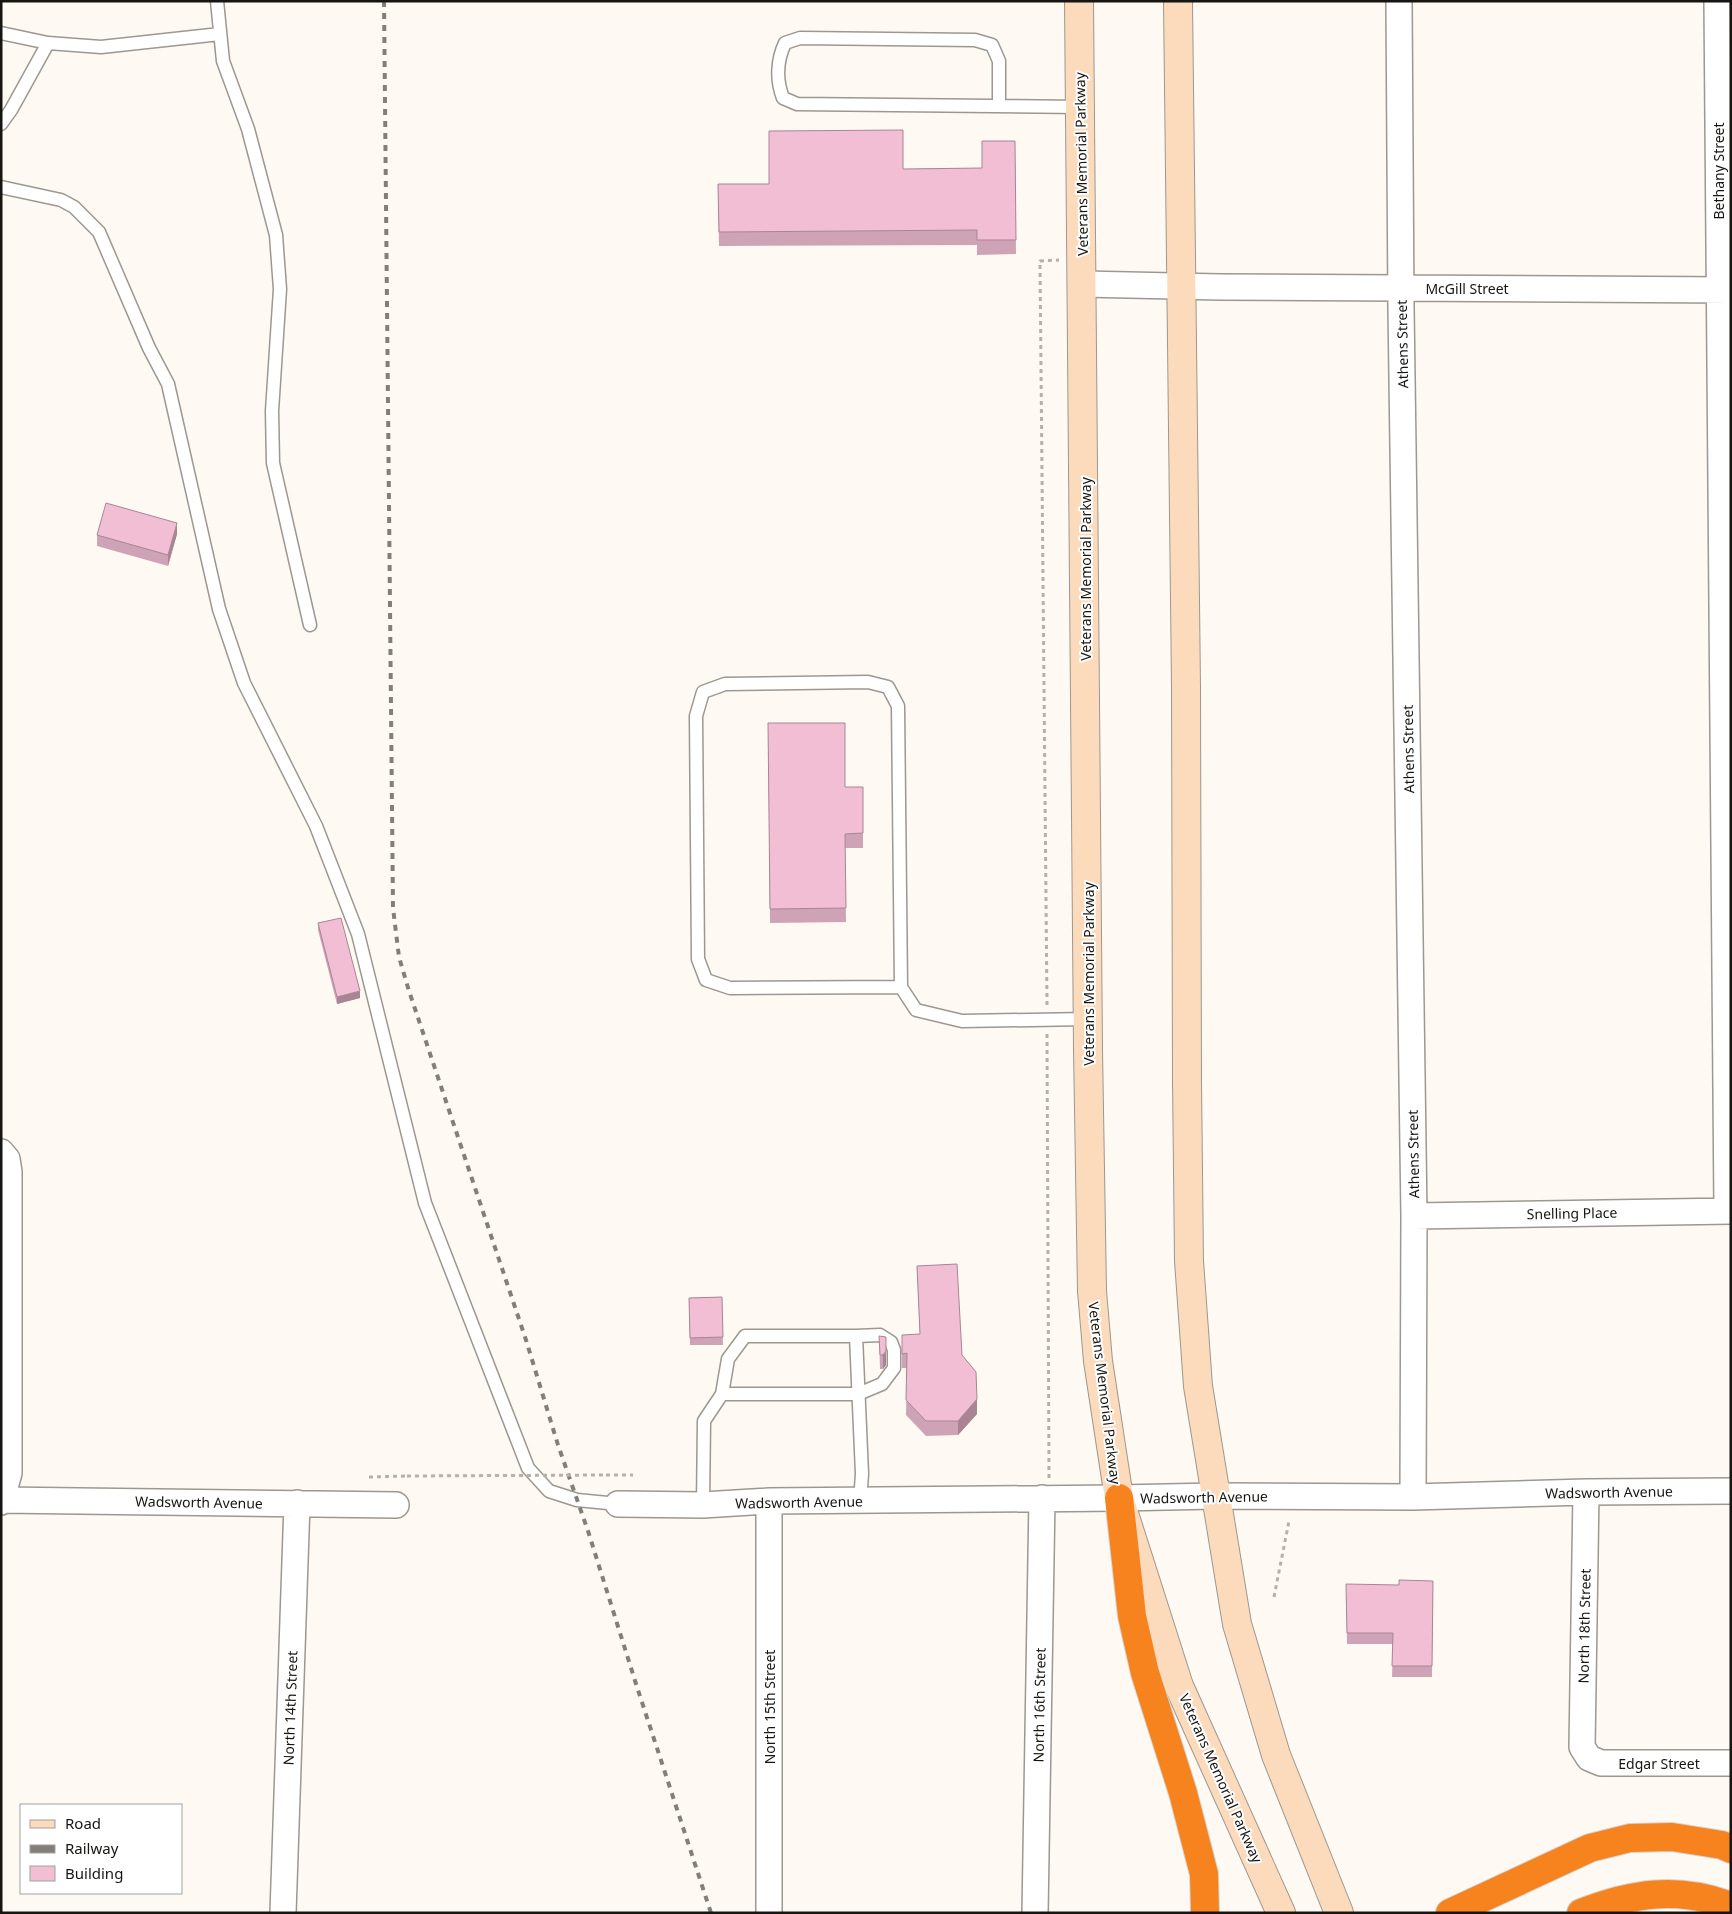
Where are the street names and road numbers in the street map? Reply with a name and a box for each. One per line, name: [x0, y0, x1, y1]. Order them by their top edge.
street label: Veterans Memorial Parkway: [1070, 71, 1092, 256]
street label: Bethany Street: [1709, 122, 1728, 220]
street label: McGill Street: [1425, 279, 1509, 298]
street label: Athens Street: [1392, 300, 1412, 388]
street label: Veterans Memorial Parkway: [1076, 476, 1095, 661]
street label: Athens Street: [1398, 705, 1418, 793]
street label: Veterans Memorial Parkway: [1079, 881, 1098, 1066]
street label: Athens Street: [1403, 1110, 1423, 1198]
street label: Snelling Place: [1527, 1203, 1618, 1223]
street label: Veterans Memorial Parkway: [1084, 1301, 1126, 1486]
street label: Wadsworth Avenue: [1545, 1481, 1673, 1503]
street label: Wadsworth Avenue: [1140, 1486, 1268, 1508]
street label: Wadsworth Avenue: [135, 1491, 263, 1513]
street label: Wadsworth Avenue: [735, 1491, 863, 1513]
street label: North 18th Street: [1574, 1568, 1594, 1684]
street label: North 16th Street: [1029, 1647, 1049, 1763]
street label: North 14th Street: [279, 1650, 301, 1766]
street label: North 15th Street: [760, 1650, 779, 1764]
street label: Veterans Memorial Parkway: [1175, 1690, 1267, 1866]
street label: Edgar Street: [1618, 1754, 1700, 1773]

